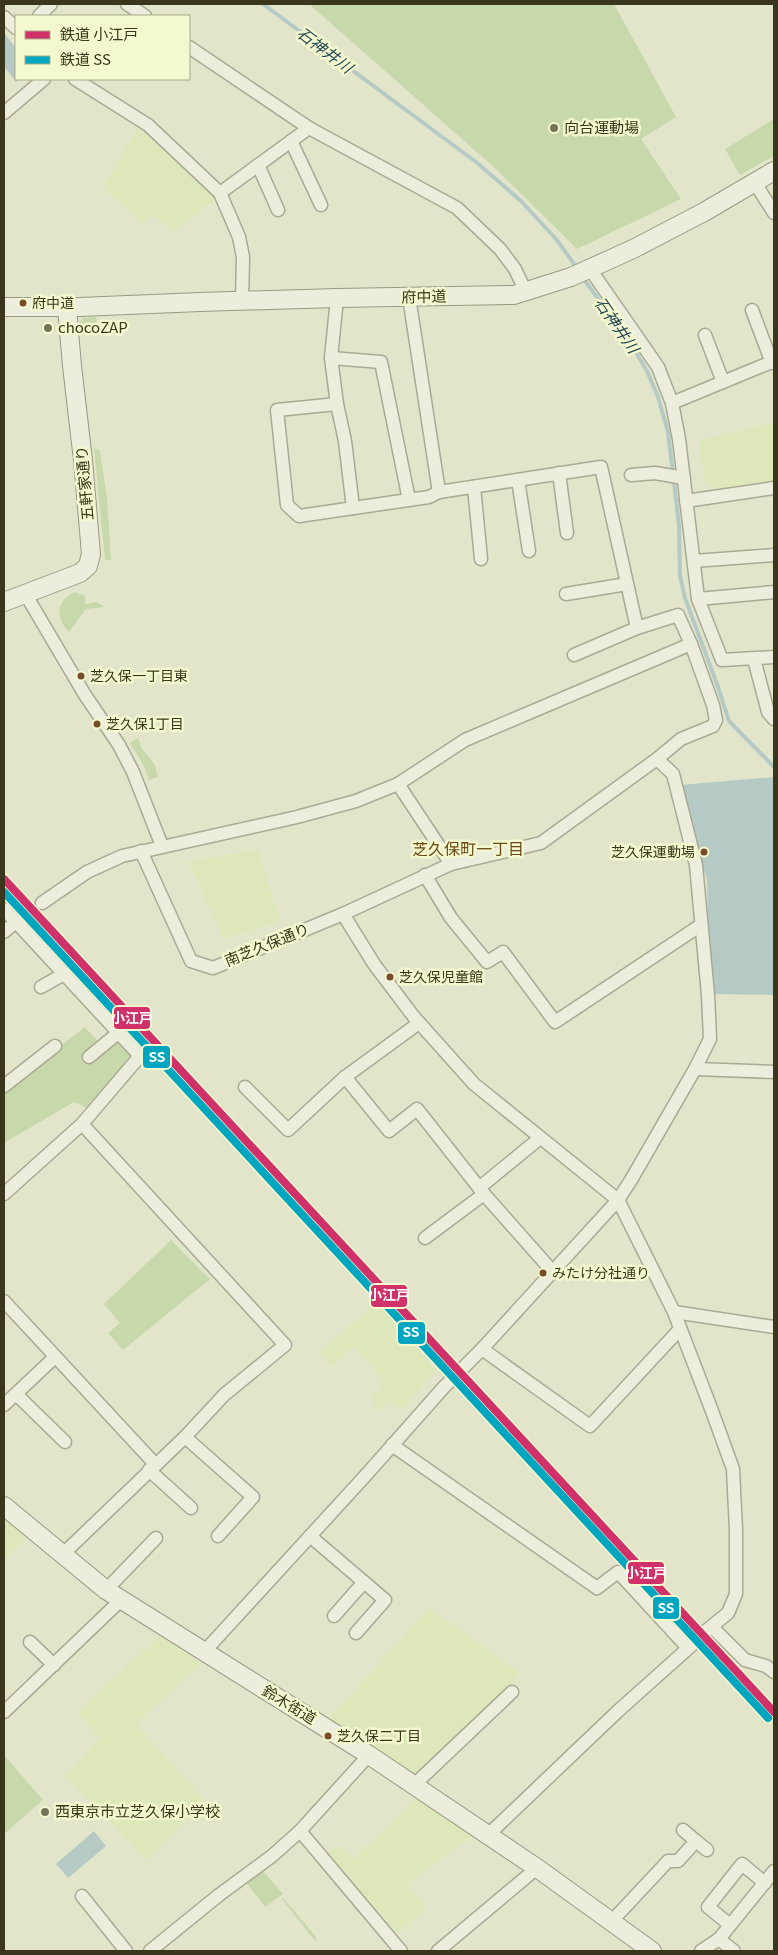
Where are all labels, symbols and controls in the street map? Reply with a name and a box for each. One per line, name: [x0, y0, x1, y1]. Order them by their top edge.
legend: [15, 15, 190, 80]
water label: 石神井川: [293, 20, 360, 79]
text: 鉄道 小江戸: [60, 23, 138, 44]
text: 鉄道 SS: [60, 48, 111, 69]
place label: 向台運動場: [564, 116, 639, 137]
marker: 向台運動場: [548, 122, 560, 134]
street label: 府中道: [401, 285, 447, 306]
water label: 石神井川: [590, 291, 647, 359]
place label: 府中道: [32, 292, 74, 312]
marker: 府中道: [18, 298, 28, 308]
place label: chocoZAP: [58, 316, 128, 337]
marker: chocoZAP: [42, 322, 54, 334]
street label: 五軒家通り: [70, 445, 97, 521]
place label: 芝久保一丁目東: [90, 665, 188, 685]
marker: 芝久保一丁目東: [76, 671, 86, 681]
place label: 芝久保1丁目: [106, 713, 184, 733]
marker: 芝久保1丁目: [92, 719, 102, 729]
district label: 芝久保町一丁目: [412, 836, 524, 860]
place label: 芝久保運動場: [611, 841, 695, 861]
marker: 芝久保運動場: [699, 847, 709, 857]
street label: 南芝久保通り: [221, 917, 312, 970]
place label: 芝久保児童館: [399, 966, 483, 986]
marker: 芝久保児童館: [385, 972, 395, 982]
line badge: 小江戸: [113, 1006, 151, 1030]
text: 小江戸: [111, 1007, 153, 1027]
line badge: SS: [142, 1045, 171, 1069]
text: SS: [148, 1046, 166, 1066]
place label: みたけ分社通り: [552, 1262, 650, 1282]
marker: みたけ分社通り: [538, 1268, 548, 1278]
text: 小江戸: [368, 1284, 410, 1304]
line badge: 小江戸: [370, 1284, 408, 1308]
line badge: SS: [397, 1321, 426, 1345]
text: SS: [402, 1321, 420, 1341]
line badge: 小江戸: [627, 1561, 665, 1585]
text: 小江戸: [625, 1562, 667, 1582]
line badge: SS: [652, 1596, 680, 1620]
text: SS: [657, 1597, 675, 1617]
street label: 鈴木街道: [259, 1679, 321, 1728]
place label: 芝久保二丁目: [337, 1725, 421, 1745]
marker: 芝久保二丁目: [323, 1731, 333, 1741]
place label: 西東京市立芝久保小学校: [55, 1800, 220, 1821]
marker: 西東京市立芝久保小学校: [39, 1806, 51, 1818]

